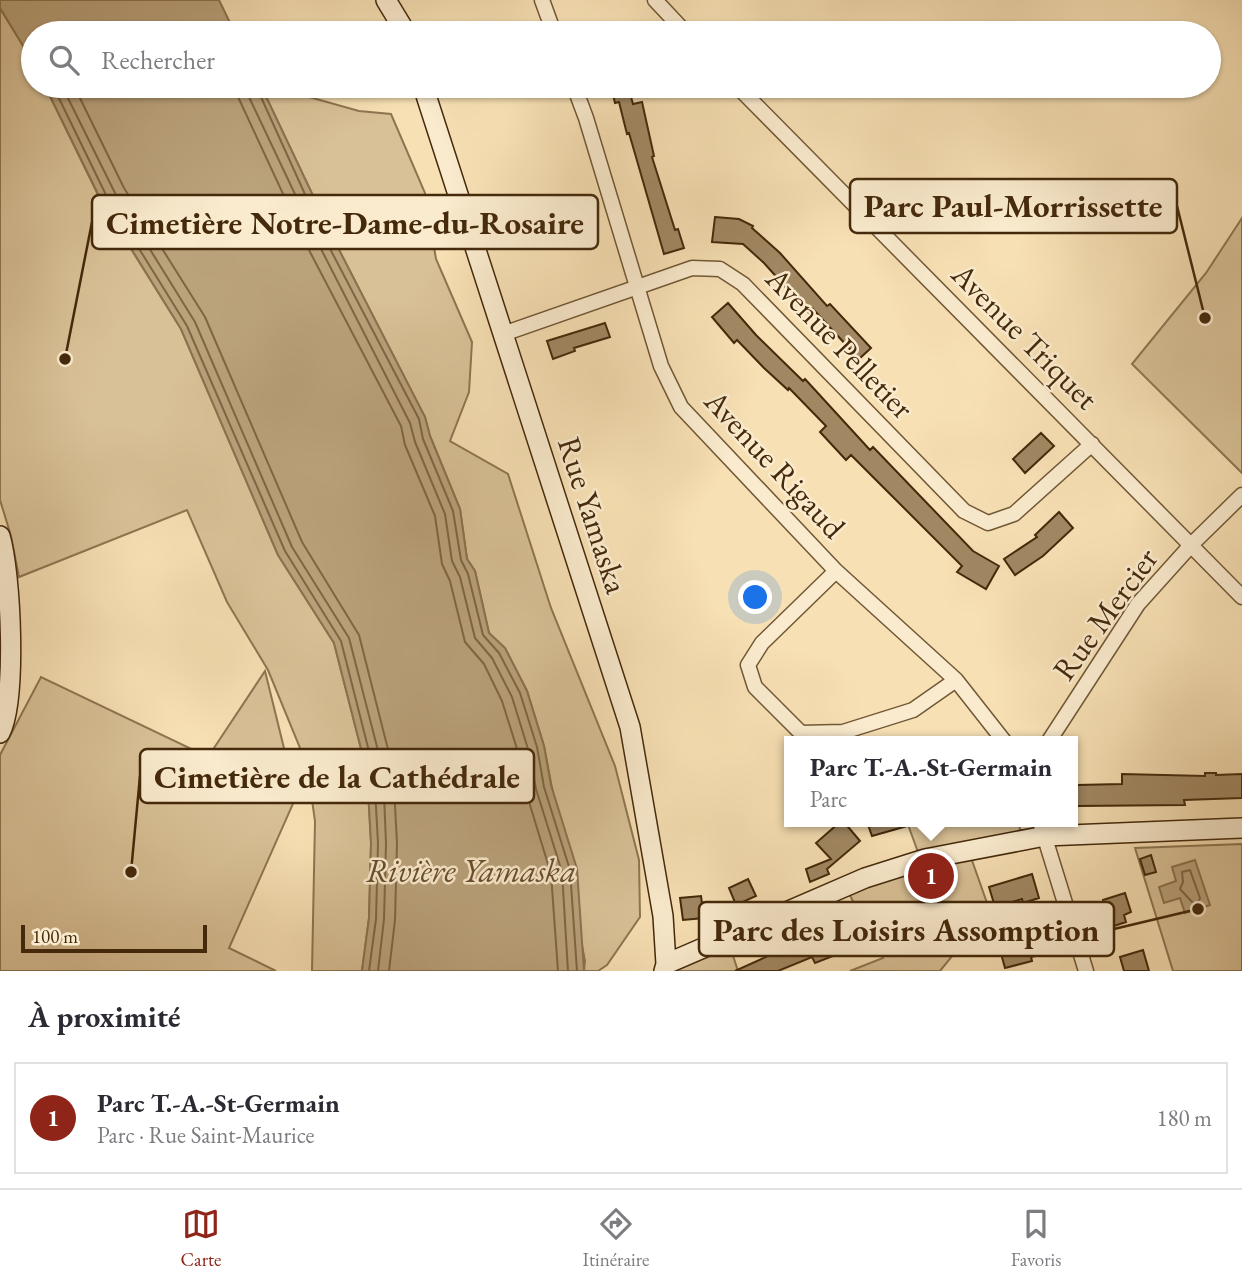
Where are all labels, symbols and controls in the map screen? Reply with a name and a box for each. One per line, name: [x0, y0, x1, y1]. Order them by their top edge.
search box: [21, 21, 1221, 98]
icon: search: [45, 41, 83, 79]
text: Rechercher: [101, 43, 215, 77]
callout: Parc Paul-Morrissette: [850, 179, 1177, 233]
text: Parc Paul-Morrissette: [863, 184, 1163, 227]
callout: Cimetière Notre-Dame-du-Rosaire: [92, 195, 598, 249]
text: Cimetière Notre-Dame-du-Rosaire: [106, 201, 584, 244]
street label: Avenue Triquet: [942, 253, 1107, 418]
street label: Avenue Pelletier: [756, 257, 923, 428]
street label: Avenue Rigaud: [695, 380, 855, 548]
street label: Rue Yamaska: [548, 431, 638, 599]
street label: Rue Mercier: [1043, 539, 1167, 689]
your location: [738, 580, 772, 614]
popup: [784, 736, 1078, 827]
callout: Cimetière de la Cathédrale: [140, 749, 534, 803]
text: Parc T.-A.-St-Germain: [810, 750, 1052, 784]
text: Cimetière de la Cathédrale: [154, 755, 520, 798]
text: Parc: [810, 784, 847, 814]
water label: Rivière Yamaska: [366, 849, 576, 892]
pin: 1: [908, 850, 954, 902]
callout: Parc des Loisirs Assomption: [699, 902, 1114, 956]
text: Parc des Loisirs Assomption: [713, 908, 1100, 951]
scale bar: [21, 922, 206, 954]
text: 100 m: [32, 924, 78, 949]
text: À proximité: [28, 997, 180, 1036]
text: Parc T.-A.-St-Germain: [97, 1086, 340, 1120]
text: 1: [47, 1103, 59, 1133]
text: 180 m: [1156, 1103, 1212, 1133]
text: Parc · Rue Saint-Maurice: [97, 1120, 315, 1150]
tab: Carte: [181, 1205, 221, 1272]
tab: Itinéraire: [583, 1205, 649, 1272]
tab: Favoris: [1011, 1205, 1061, 1272]

